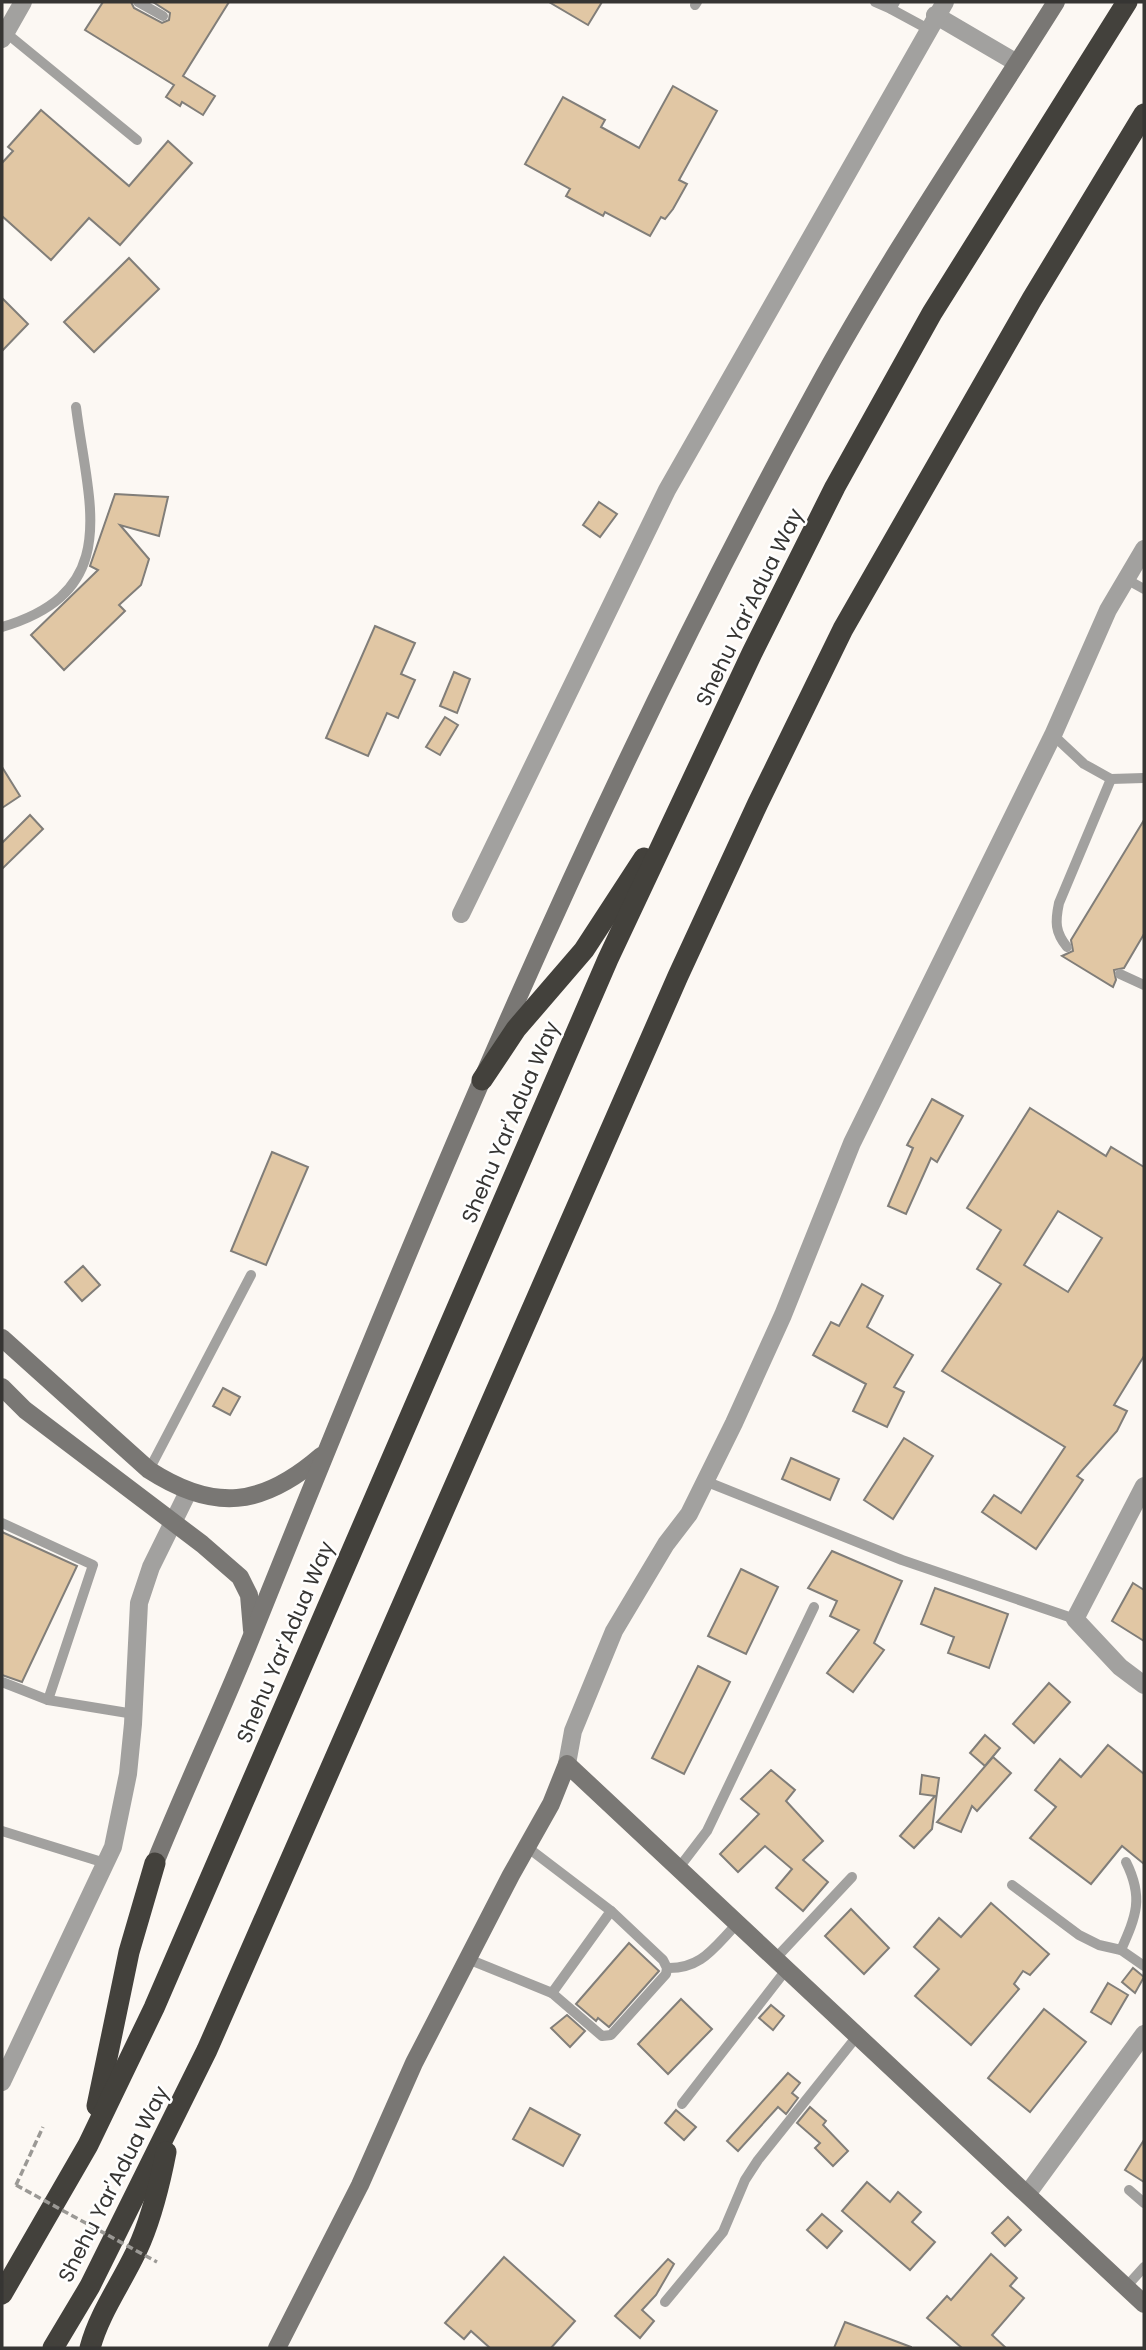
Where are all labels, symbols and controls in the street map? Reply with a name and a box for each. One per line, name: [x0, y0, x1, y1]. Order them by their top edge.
street label: Shehu Yar'Adua Way: [688, 503, 810, 711]
street label: Shehu Yar'Adua Way: [454, 1016, 566, 1228]
street label: Shehu Yar'Adua Way: [229, 1536, 341, 1748]
street label: Shehu Yar'Adua Way: [51, 2081, 175, 2287]

